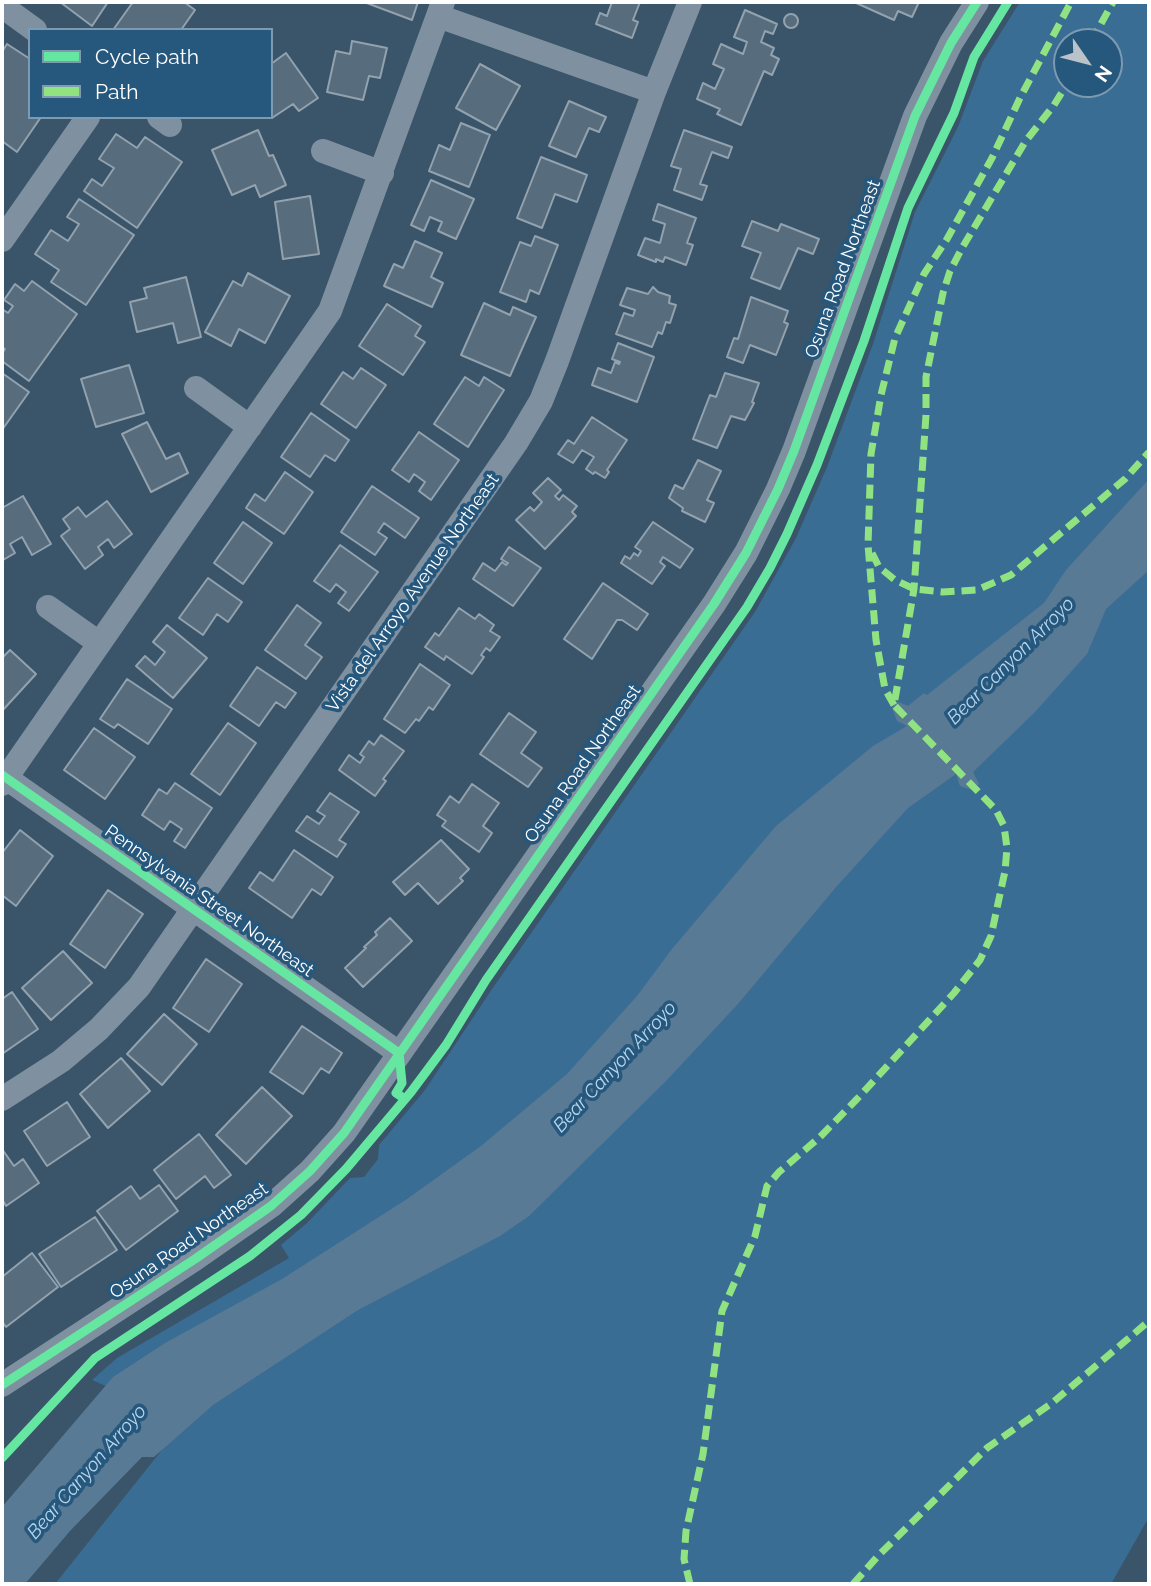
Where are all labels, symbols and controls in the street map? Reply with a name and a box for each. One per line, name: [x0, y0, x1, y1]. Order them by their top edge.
legend: [28, 28, 273, 119]
north arrow: [1053, 28, 1123, 98]
text: Cycle path: [95, 44, 199, 69]
text: N: [1090, 62, 1117, 86]
text: Path: [95, 79, 139, 104]
street label: Osuna Road Northeast: [801, 177, 885, 361]
street label: Vista del Arroyo Avenue Northeast: [322, 470, 504, 716]
water label: Bear Canyon Arroyo: [943, 593, 1079, 729]
street label: Osuna Road Northeast: [520, 681, 646, 847]
street label: Pennsylvania Street Northeast: [100, 820, 318, 982]
water label: Bear Canyon Arroyo: [549, 997, 681, 1137]
street label: Osuna Road Northeast: [106, 1178, 272, 1304]
water label: Bear Canyon Arroyo: [23, 1400, 151, 1544]

